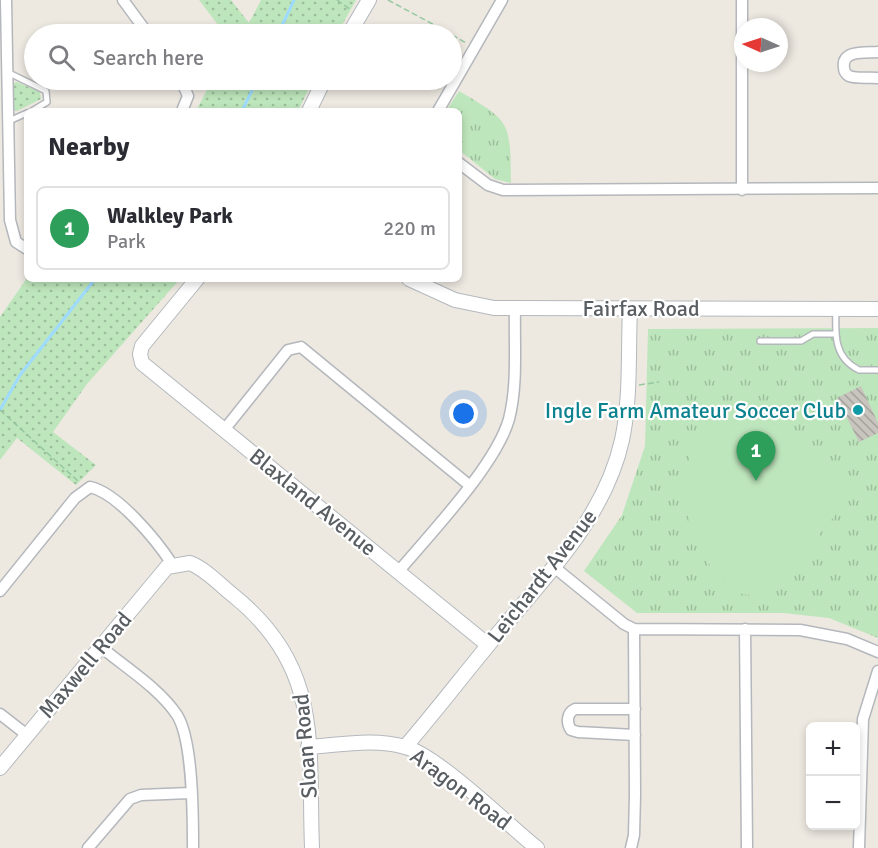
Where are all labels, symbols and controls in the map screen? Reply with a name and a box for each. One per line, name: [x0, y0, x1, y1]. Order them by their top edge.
north arrow: [734, 18, 788, 72]
search box: [24, 24, 462, 90]
icon: search: [45, 41, 78, 74]
text: Search here: [93, 44, 204, 71]
text: Nearby: [48, 131, 129, 163]
text: Walkley Park: [107, 202, 233, 229]
text: 1: [64, 216, 75, 241]
text: 220 m: [383, 216, 436, 241]
text: Park: [107, 229, 145, 254]
street label: Fairfax Road: [582, 295, 700, 322]
place label: Ingle Farm Amateur Soccer Club: [545, 397, 846, 424]
your location: [449, 399, 478, 428]
marker: Ingle Farm Amateur Soccer Club: [851, 403, 865, 417]
pin: 1: [736, 432, 776, 481]
street label: Blaxland Avenue: [244, 442, 382, 562]
street label: Leichardt Avenue: [481, 504, 603, 648]
street label: Maxwell Road: [33, 606, 137, 724]
street label: Sloan Road: [287, 693, 323, 799]
map controls: [806, 722, 860, 830]
button: +: [806, 722, 860, 776]
street label: Aragon Road: [405, 742, 517, 836]
button: −: [806, 776, 860, 830]

